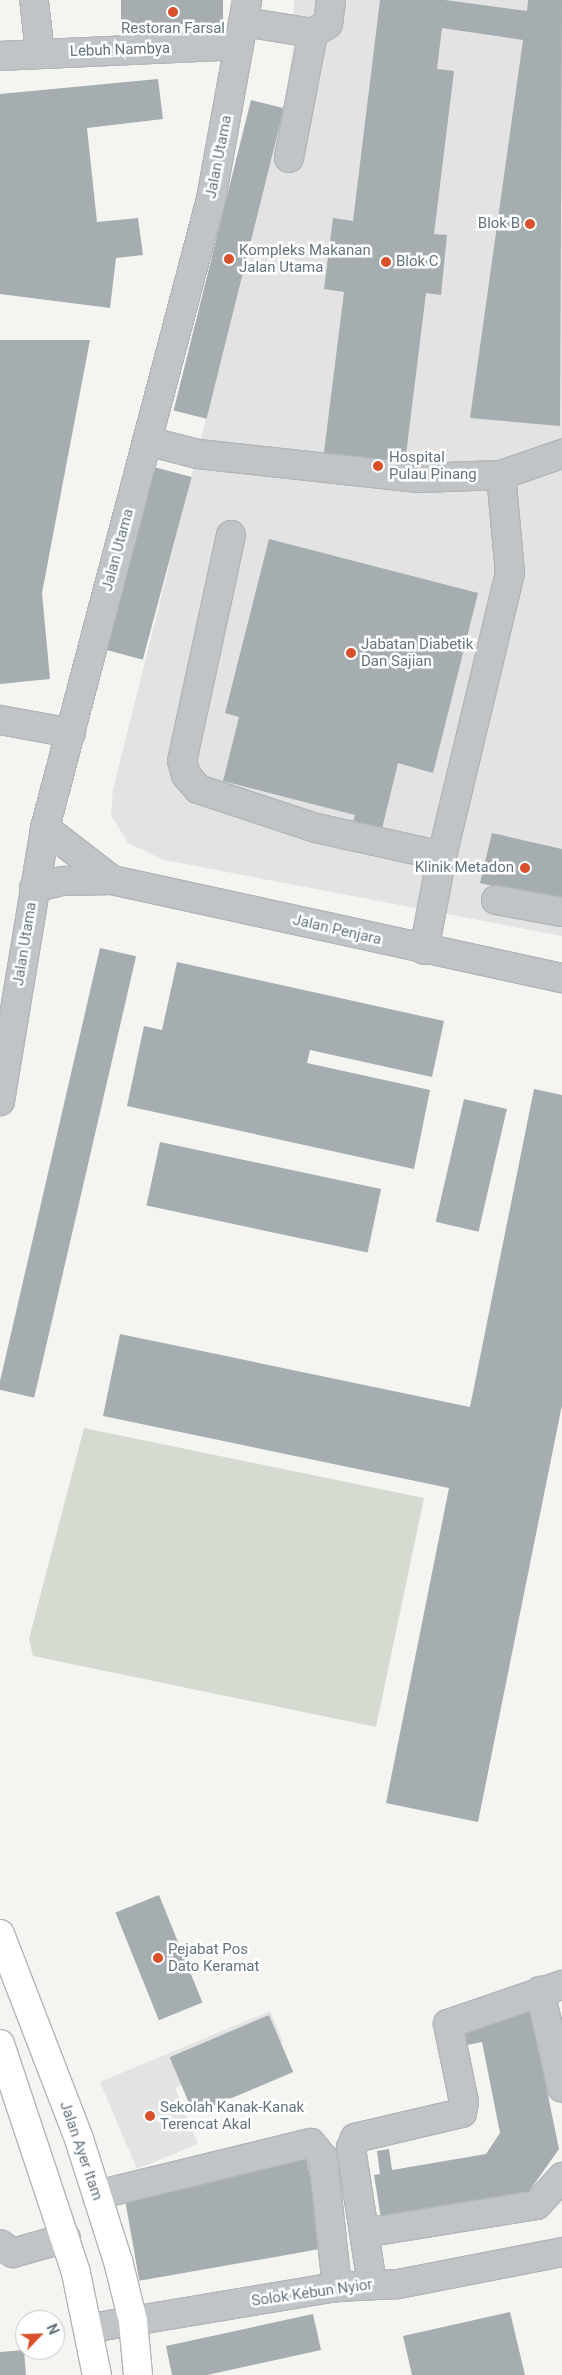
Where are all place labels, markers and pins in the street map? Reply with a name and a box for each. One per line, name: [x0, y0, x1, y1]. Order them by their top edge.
marker: Restoran Farsal: [167, 6, 179, 18]
place label: Restoran Farsal: [121, 20, 225, 38]
place label: Blok B: [478, 215, 520, 233]
marker: Blok B: [524, 218, 536, 230]
place label: Kompleks Makanan Jalan Utama: [239, 241, 371, 276]
marker: Kompleks Makanan Jalan Utama: [223, 253, 235, 265]
place label: Blok C: [396, 253, 439, 271]
marker: Blok C: [380, 256, 392, 268]
place label: Hospital Pulau Pinang: [389, 448, 477, 483]
marker: Hospital Pulau Pinang: [371, 459, 385, 473]
place label: Jabatan Diabetik Dan Sajian: [361, 635, 473, 670]
marker: Jabatan Diabetik Dan Sajian: [345, 647, 357, 659]
place label: Klinik Metadon: [415, 859, 514, 877]
marker: Klinik Metadon: [518, 861, 532, 875]
place label: Pejabat Pos Dato Keramat: [168, 1940, 259, 1975]
marker: Pejabat Pos Dato Keramat: [152, 1952, 164, 1964]
place label: Sekolah Kanak-Kanak Terencat Akal: [160, 2098, 304, 2133]
marker: Sekolah Kanak-Kanak Terencat Akal: [144, 2110, 156, 2122]

